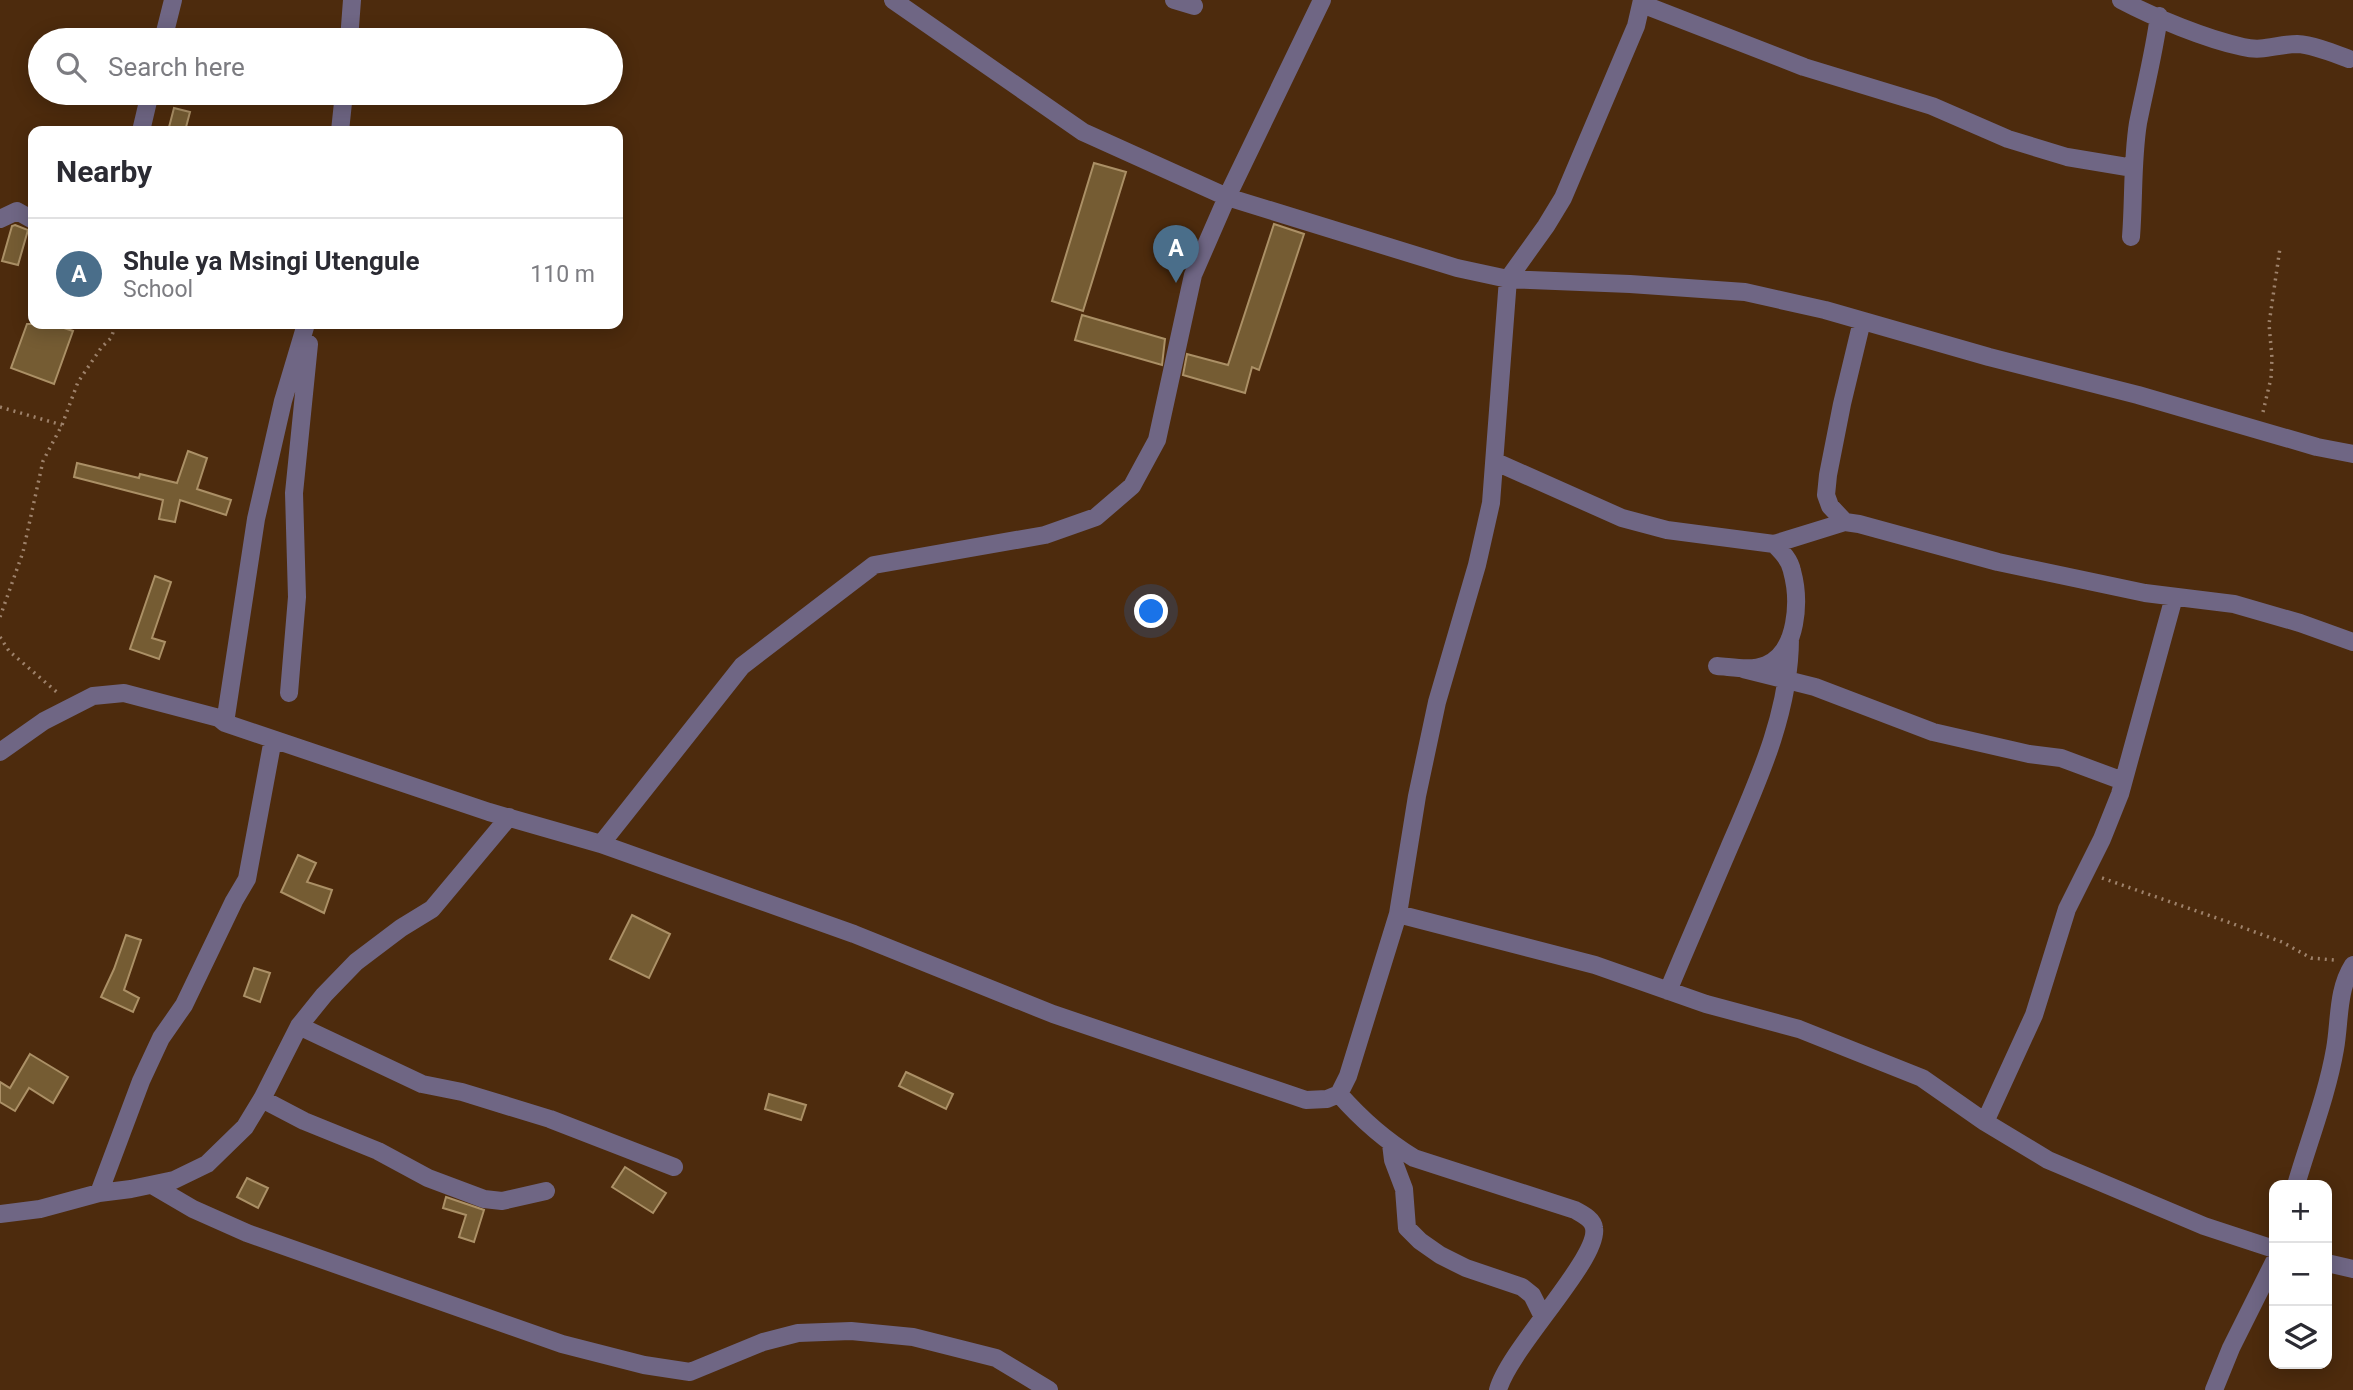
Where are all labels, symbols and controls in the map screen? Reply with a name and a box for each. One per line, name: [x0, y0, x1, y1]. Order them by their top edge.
search box: [28, 28, 623, 105]
icon: search: [52, 48, 90, 86]
text: Search here: [108, 52, 245, 82]
text: Nearby: [56, 154, 152, 189]
pin: A: [1153, 225, 1199, 283]
text: Shule ya Msingi Utengule: [123, 246, 419, 276]
text: A: [71, 261, 87, 288]
text: 110 m: [530, 261, 595, 288]
text: School: [123, 276, 193, 303]
your location: [1134, 594, 1168, 628]
map controls: [2269, 1180, 2332, 1369]
button: +: [2269, 1180, 2332, 1243]
button: −: [2269, 1243, 2332, 1306]
button: layers: [2269, 1306, 2332, 1369]

